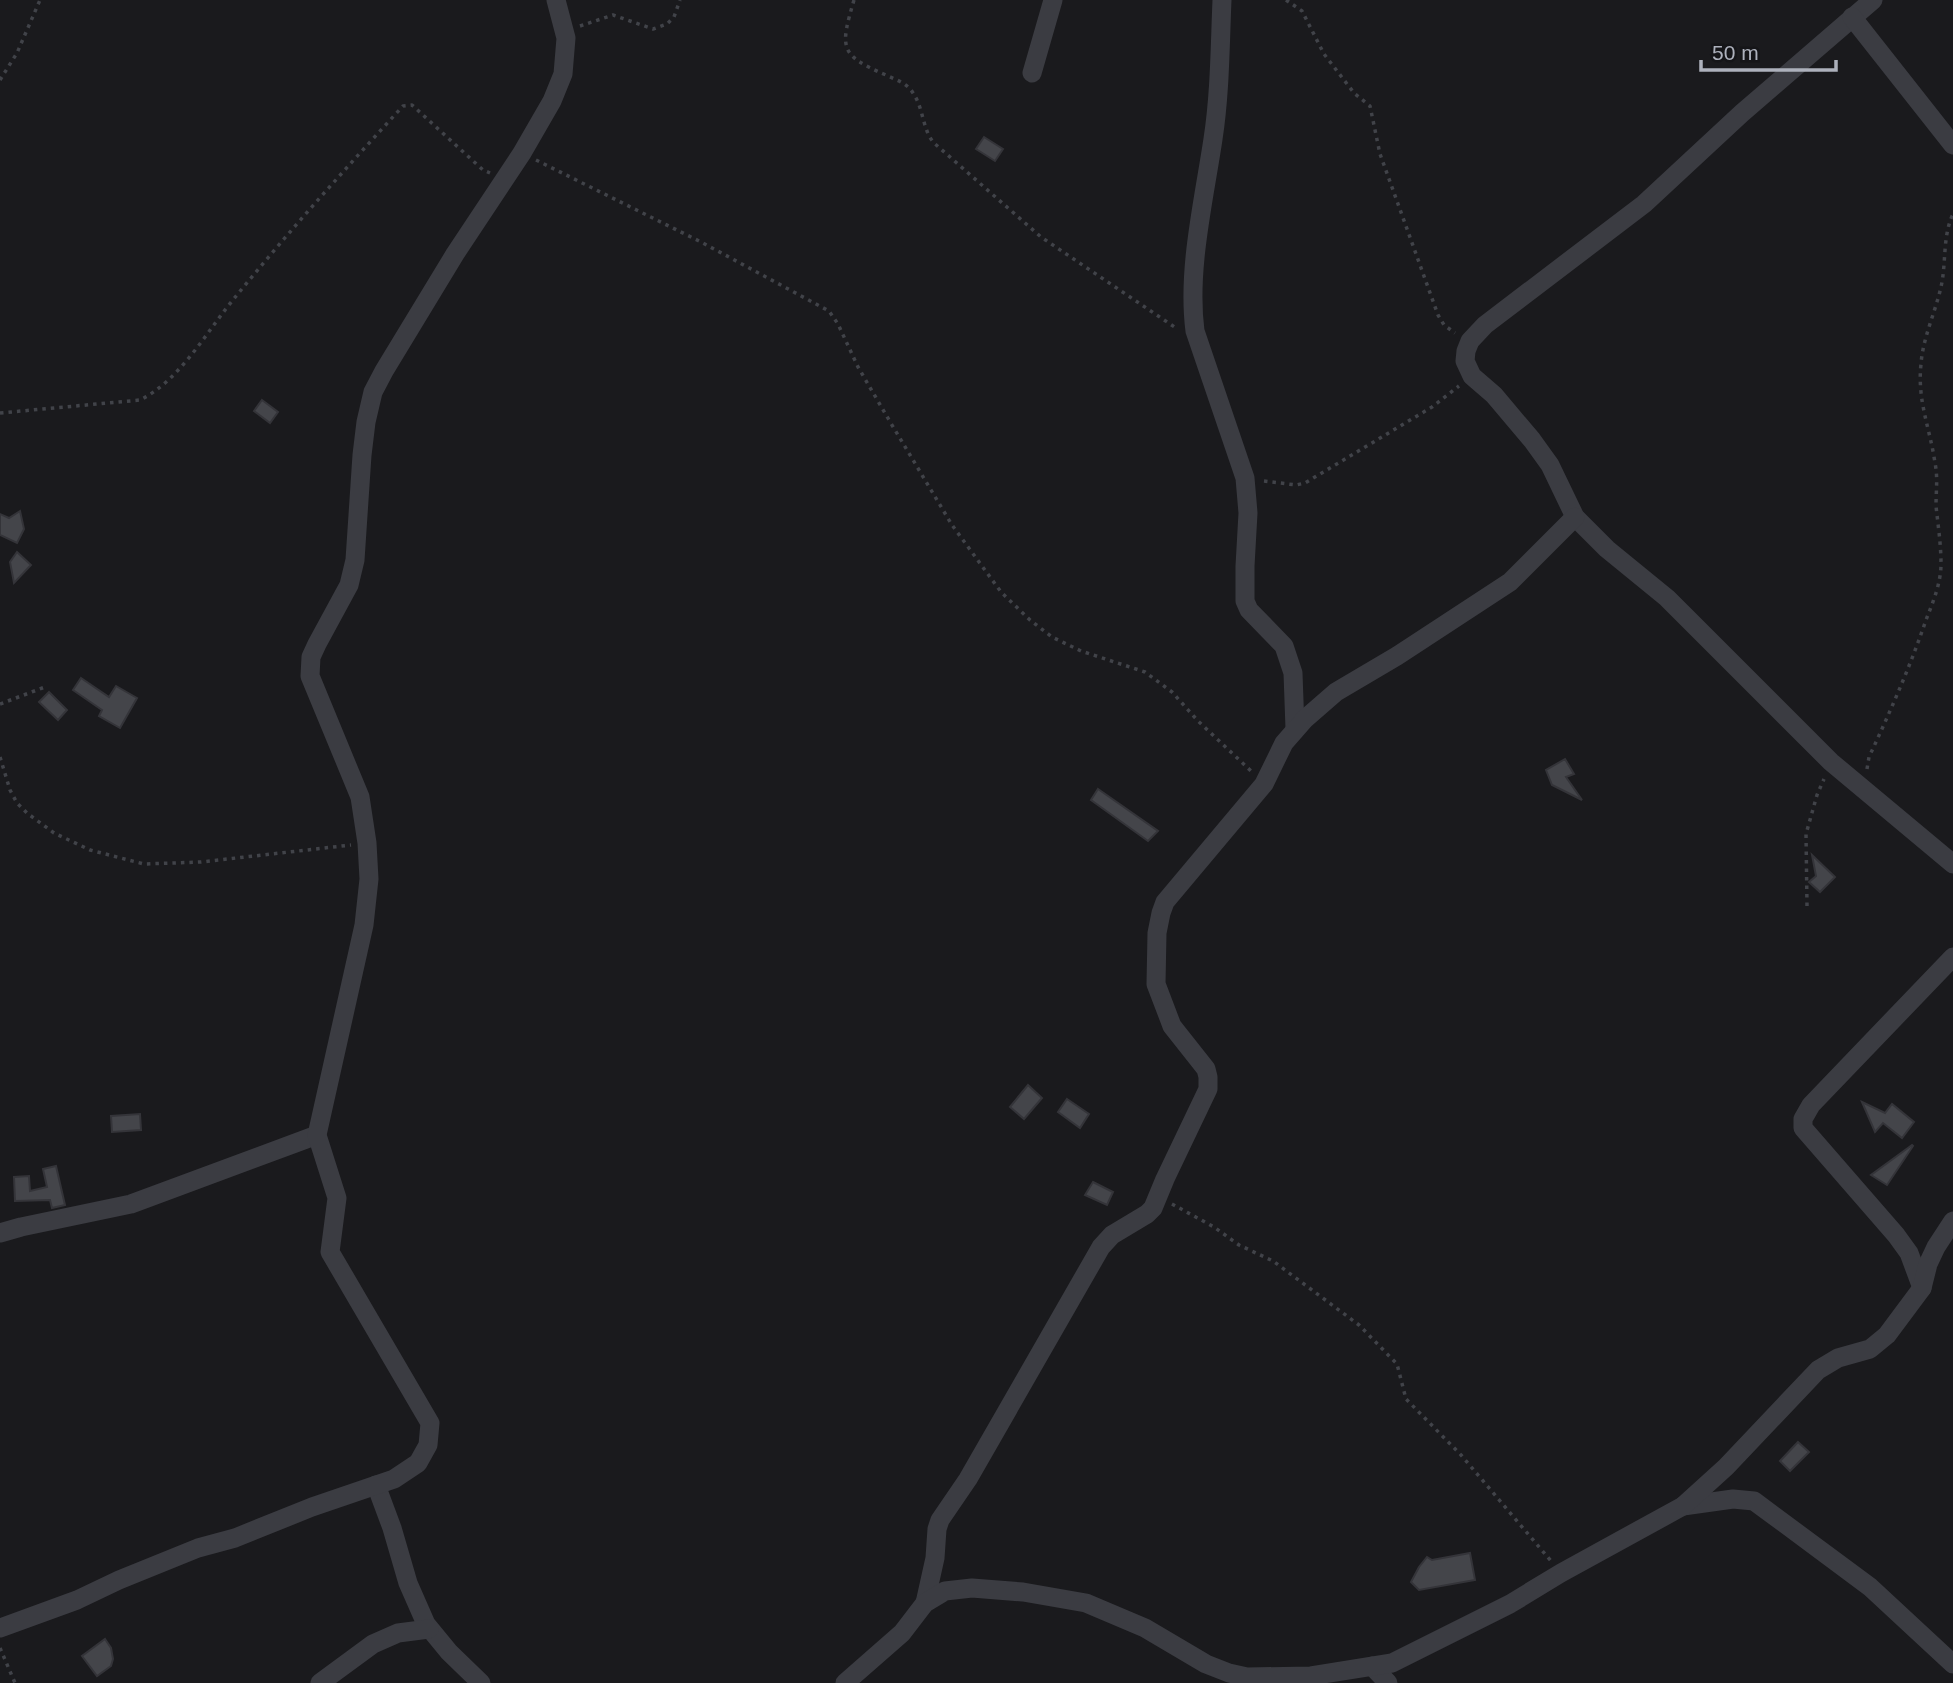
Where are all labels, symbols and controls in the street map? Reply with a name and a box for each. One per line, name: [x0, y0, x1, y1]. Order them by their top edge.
scale bar: [1701, 28, 1836, 72]
text: 50 m: [1712, 41, 1759, 64]

